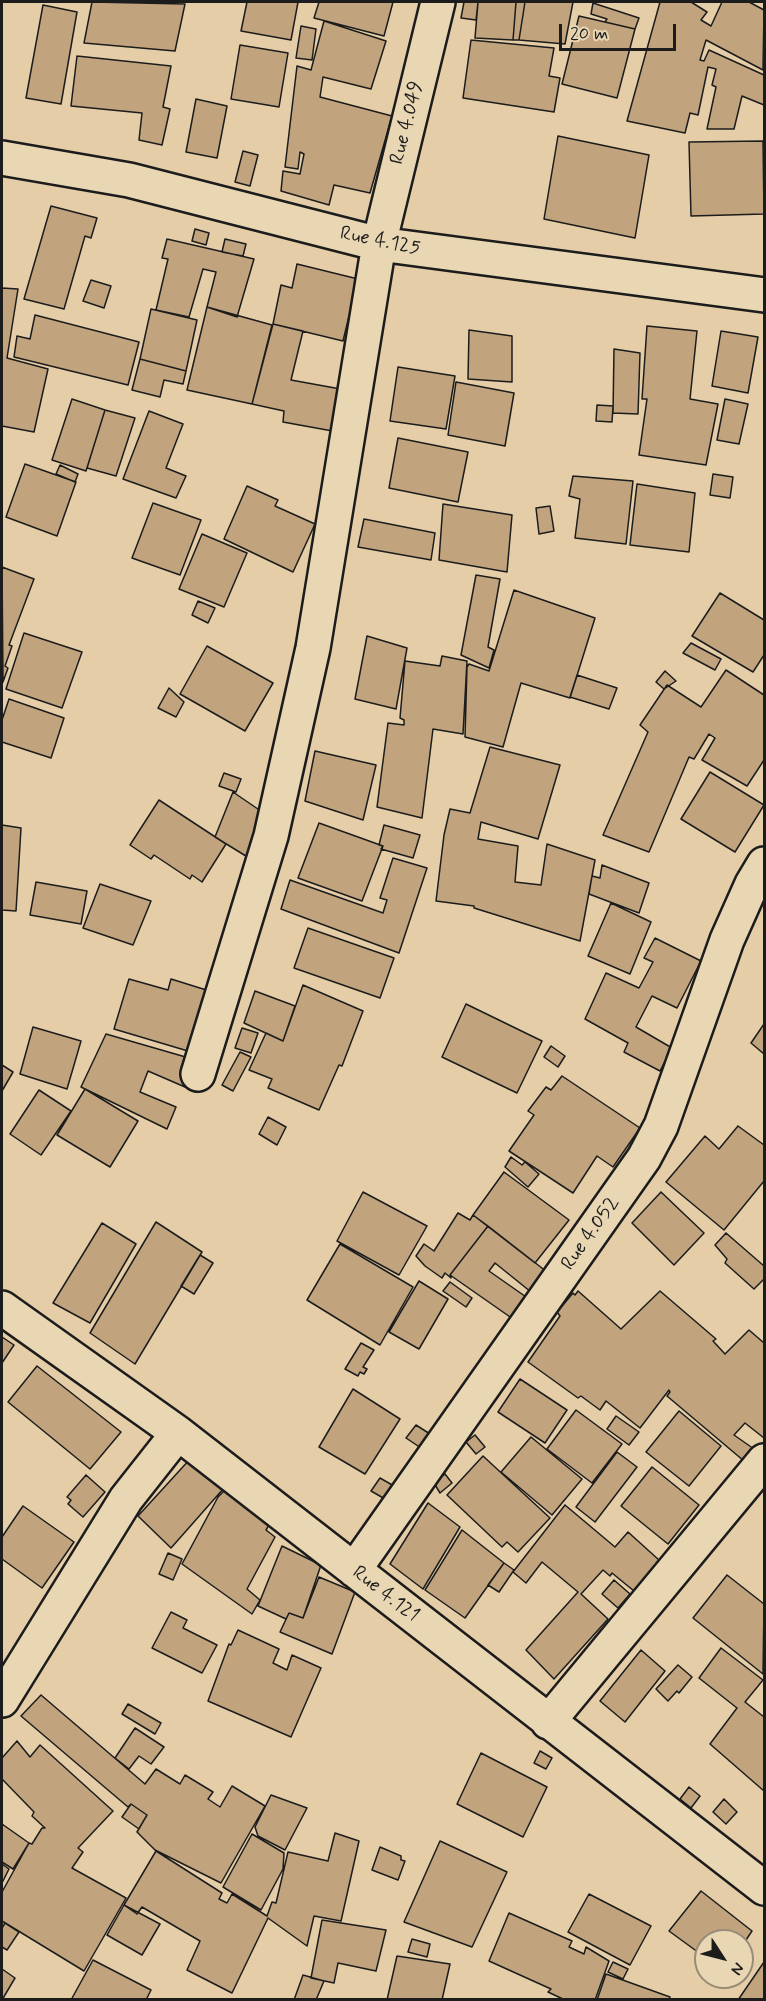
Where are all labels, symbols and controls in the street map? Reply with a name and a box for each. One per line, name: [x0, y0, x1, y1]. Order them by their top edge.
scale bar: [562, 12, 679, 50]
text: 20 m: [570, 22, 608, 46]
street label: Rue 4.049: [386, 79, 430, 167]
street label: Rue 4.125: [338, 222, 422, 262]
street label: Rue 4.052: [557, 1192, 625, 1276]
street label: Rue 4.121: [347, 1561, 423, 1629]
north arrow: [694, 1929, 754, 1989]
text: N: [726, 1958, 749, 1979]

